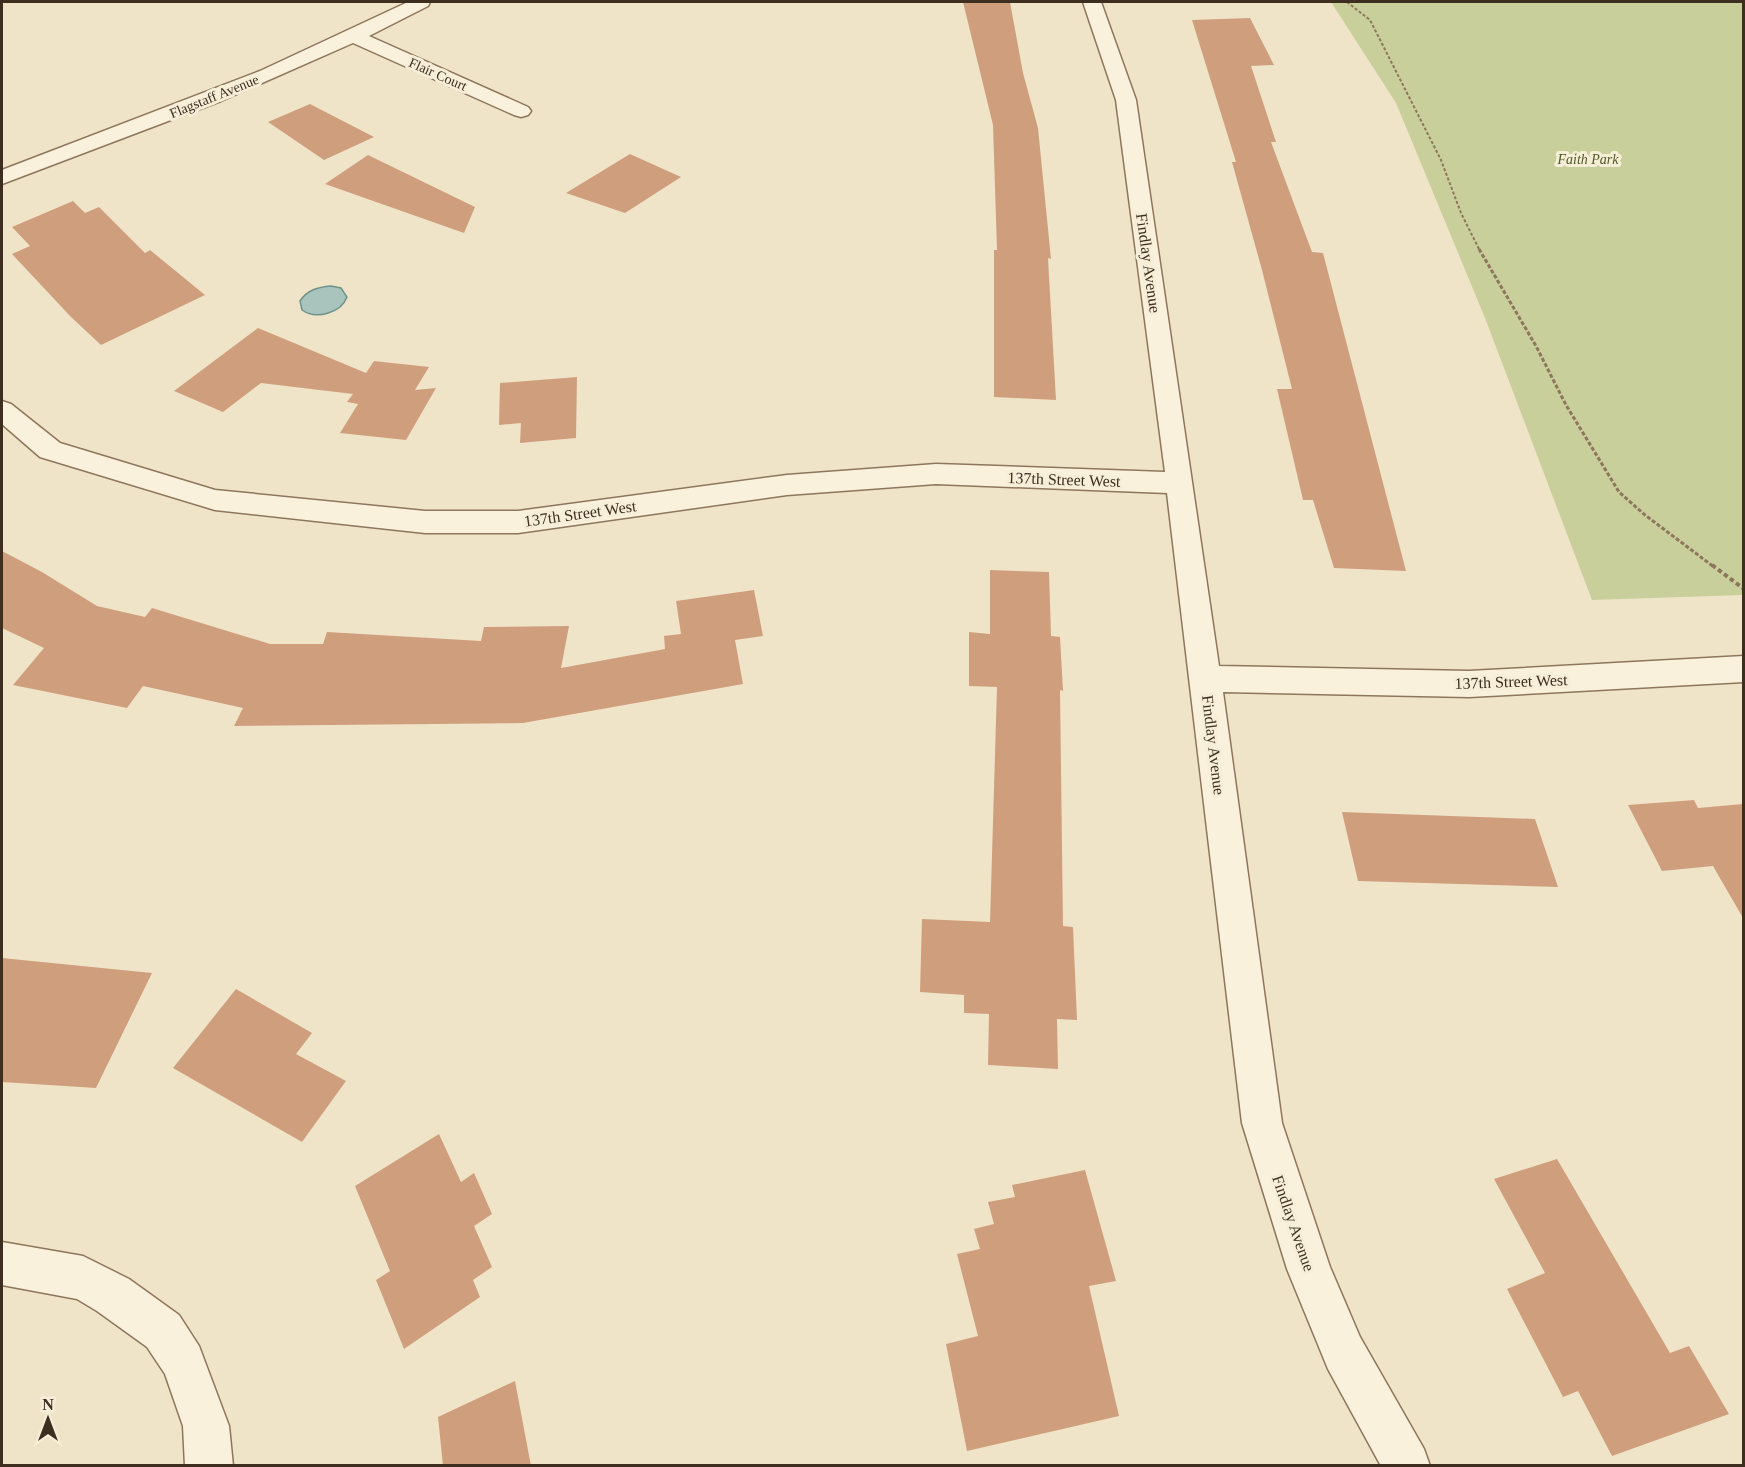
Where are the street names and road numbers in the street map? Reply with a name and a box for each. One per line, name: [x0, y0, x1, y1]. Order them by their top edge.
street label: Flair Court: [406, 55, 469, 94]
street label: Flagstaff Avenue: [167, 72, 261, 121]
street label: Findlay Avenue: [1132, 212, 1164, 314]
street label: 137th Street West: [1007, 469, 1121, 490]
street label: 137th Street West: [523, 497, 638, 530]
street label: 137th Street West: [1454, 671, 1568, 692]
street label: Findlay Avenue: [1198, 694, 1228, 796]
street label: Findlay Avenue: [1268, 1173, 1318, 1274]

